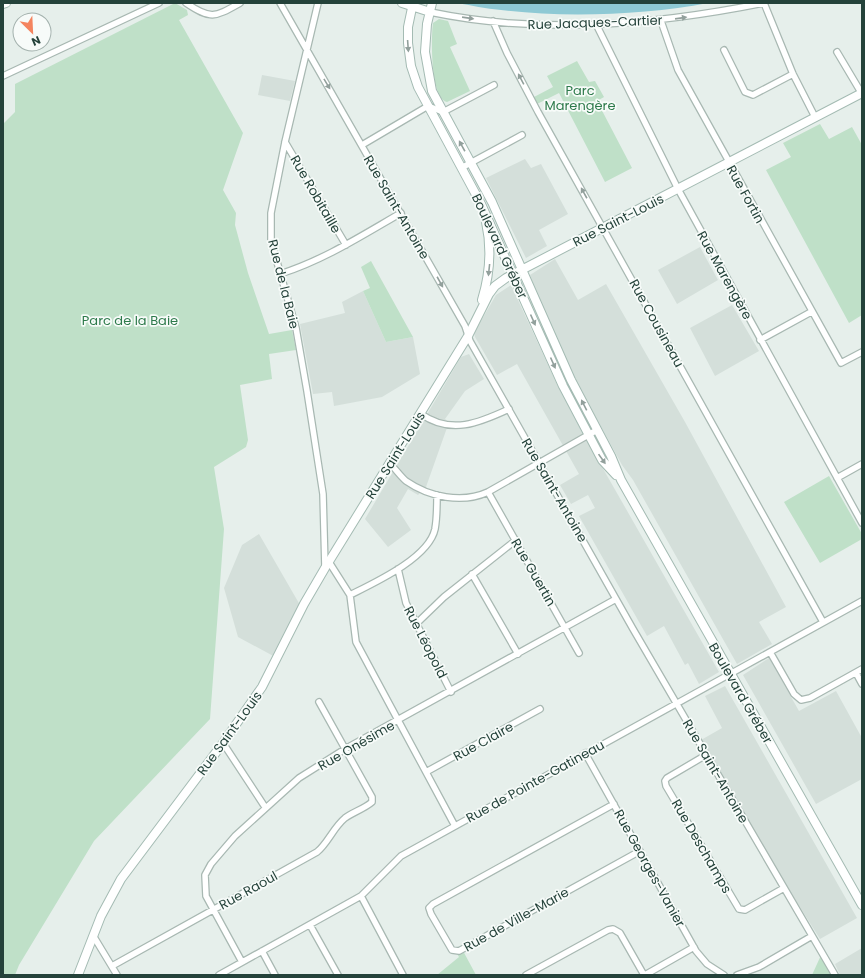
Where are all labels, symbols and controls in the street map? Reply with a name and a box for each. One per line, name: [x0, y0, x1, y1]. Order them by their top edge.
street label: Rue Jacques-Cartier: [527, 11, 663, 34]
north arrow: [12, 12, 52, 52]
one-way arrow: [462, 15, 474, 21]
one-way arrow: [675, 15, 687, 21]
text: N: [29, 32, 43, 50]
one-way arrow: [405, 40, 412, 52]
one-way arrow: [518, 74, 524, 85]
one-way arrow: [323, 78, 330, 90]
park label: Parc Marengère: [545, 81, 615, 115]
one-way arrow: [459, 140, 466, 152]
street label: Rue Robitaille: [286, 152, 346, 237]
street label: Rue Saint-Antoine: [359, 152, 434, 263]
street label: Rue Fortin: [722, 162, 769, 227]
one-way arrow: [580, 187, 587, 199]
street label: Rue Saint-Louis: [569, 189, 667, 252]
street label: Boulevard Gréber: [467, 191, 532, 302]
street label: Rue Marengère: [692, 227, 757, 323]
street label: Rue de la Baie: [263, 237, 304, 331]
one-way arrow: [486, 264, 492, 276]
one-way arrow: [436, 276, 443, 288]
street label: Rue Cousineau: [625, 276, 689, 371]
park label: Parc de la Baie: [82, 311, 178, 330]
one-way arrow: [530, 314, 537, 326]
one-way arrow: [550, 357, 556, 369]
one-way arrow: [581, 399, 587, 411]
street label: Rue Saint-Louis: [361, 408, 430, 503]
street label: Rue Saint-Antoine: [517, 435, 592, 546]
one-way arrow: [598, 454, 606, 464]
street label: Rue Guertin: [506, 535, 561, 610]
street label: Rue Léopold: [399, 603, 452, 682]
street label: Boulevard Gréber: [704, 639, 777, 747]
street label: Rue Saint-Louis: [192, 687, 267, 779]
street label: Rue Onésime: [314, 716, 398, 775]
street label: Rue Saint-Antoine: [678, 716, 753, 827]
street label: Rue Claire: [450, 717, 517, 766]
street label: Rue de Pointe-Gatineau: [463, 735, 608, 827]
street label: Rue Deschamps: [667, 796, 736, 897]
street label: Rue Georges-Vanier: [609, 806, 690, 931]
street label: Rue Raoul: [216, 867, 281, 914]
street label: Rue de Ville-Marie: [460, 883, 572, 956]

